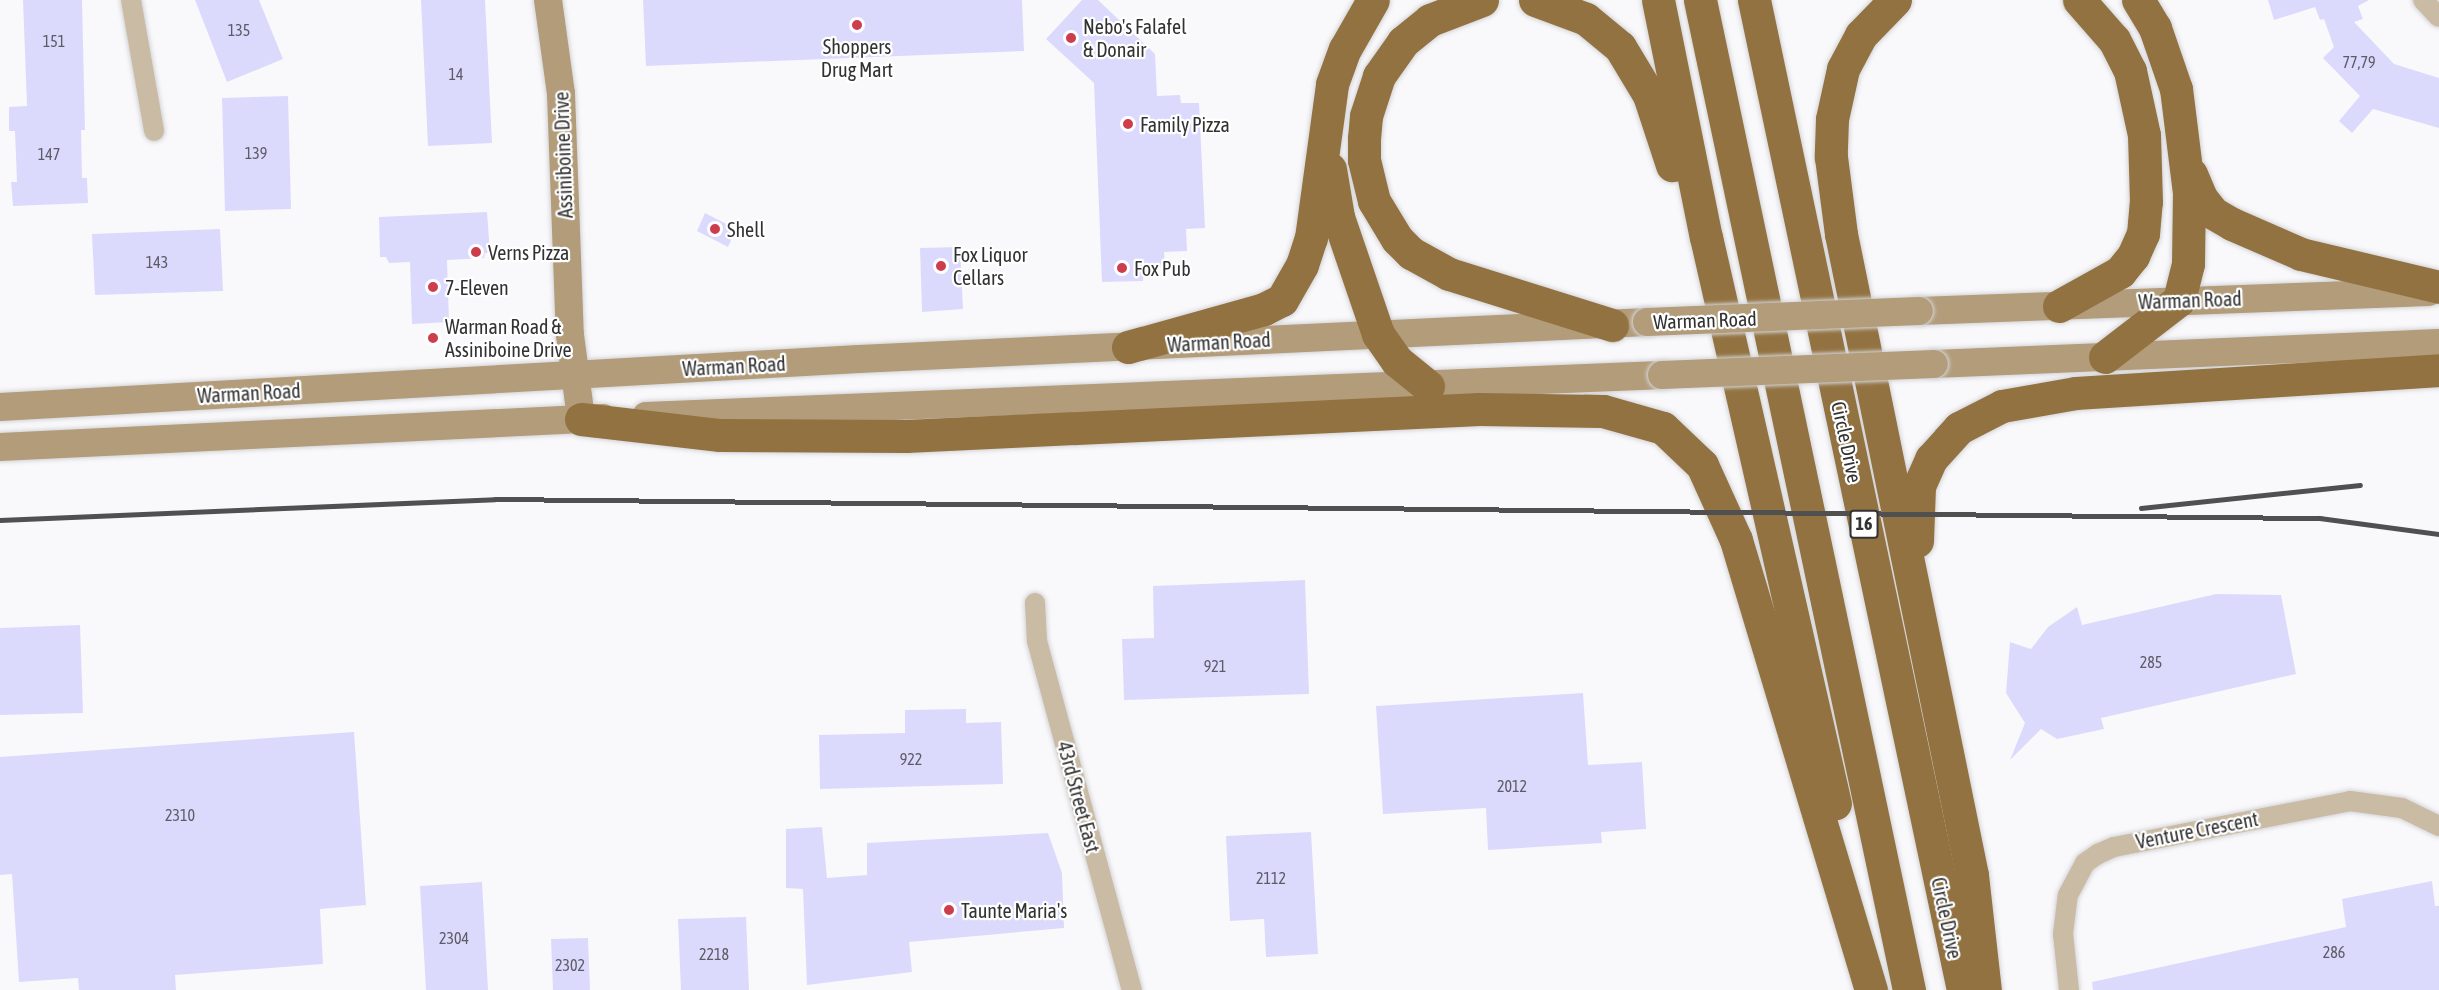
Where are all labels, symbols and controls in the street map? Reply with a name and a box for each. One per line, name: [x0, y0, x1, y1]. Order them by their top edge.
place label: Nebo's Falafel & Donair: [1083, 14, 1186, 61]
marker: Shoppers Drug Mart: [850, 18, 864, 32]
house number: 135: [228, 20, 250, 40]
house number: 151: [43, 31, 65, 51]
marker: Nebo's Falafel & Donair: [1064, 31, 1078, 45]
place label: Shoppers Drug Mart: [821, 35, 893, 82]
house number: 77,79: [2343, 52, 2375, 72]
house number: 14: [448, 64, 464, 84]
street label: Assiniboine Drive: [549, 91, 577, 219]
place label: Family Pizza: [1140, 112, 1230, 136]
marker: Family Pizza: [1121, 117, 1135, 131]
house number: 139: [245, 143, 267, 163]
house number: 147: [38, 144, 60, 164]
place label: Shell: [727, 217, 765, 241]
marker: Shell: [708, 222, 722, 236]
place label: Verns Pizza: [488, 240, 569, 264]
place label: Fox Liquor Cellars: [953, 243, 1027, 290]
marker: Verns Pizza: [469, 245, 483, 259]
house number: 143: [146, 252, 168, 272]
place label: Fox Pub: [1134, 256, 1191, 280]
marker: Fox Liquor Cellars: [934, 259, 948, 273]
marker: Fox Pub: [1115, 261, 1129, 275]
place label: 7-Eleven: [445, 275, 509, 299]
marker: 7-Eleven: [426, 280, 440, 294]
street label: Warman Road: [2138, 286, 2242, 314]
street label: Warman Road: [1653, 306, 1757, 334]
place label: Warman Road & Assiniboine Drive: [445, 314, 572, 361]
street label: Warman Road: [1167, 327, 1271, 357]
marker: Warman Road & Assiniboine Drive: [426, 331, 440, 345]
street label: Warman Road: [682, 351, 786, 381]
street label: Warman Road: [197, 378, 301, 408]
street label: Circle Drive: [1827, 399, 1867, 485]
road number: 16: [1849, 509, 1879, 539]
house number: 285: [2140, 652, 2162, 672]
house number: 921: [1204, 656, 1226, 676]
street label: 43rd Street East: [1053, 739, 1105, 855]
house number: 922: [900, 749, 922, 769]
house number: 2012: [1497, 776, 1527, 796]
house number: 2310: [165, 805, 195, 825]
street label: Venture Crescent: [2134, 806, 2260, 854]
house number: 2112: [1256, 868, 1286, 888]
street label: Circle Drive: [1927, 875, 1967, 961]
place label: Taunte Maria's: [961, 898, 1067, 922]
marker: Taunte Maria's: [942, 903, 956, 917]
house number: 2304: [439, 928, 469, 948]
house number: 286: [2323, 942, 2345, 962]
house number: 2218: [699, 944, 729, 964]
house number: 2302: [555, 955, 585, 975]

